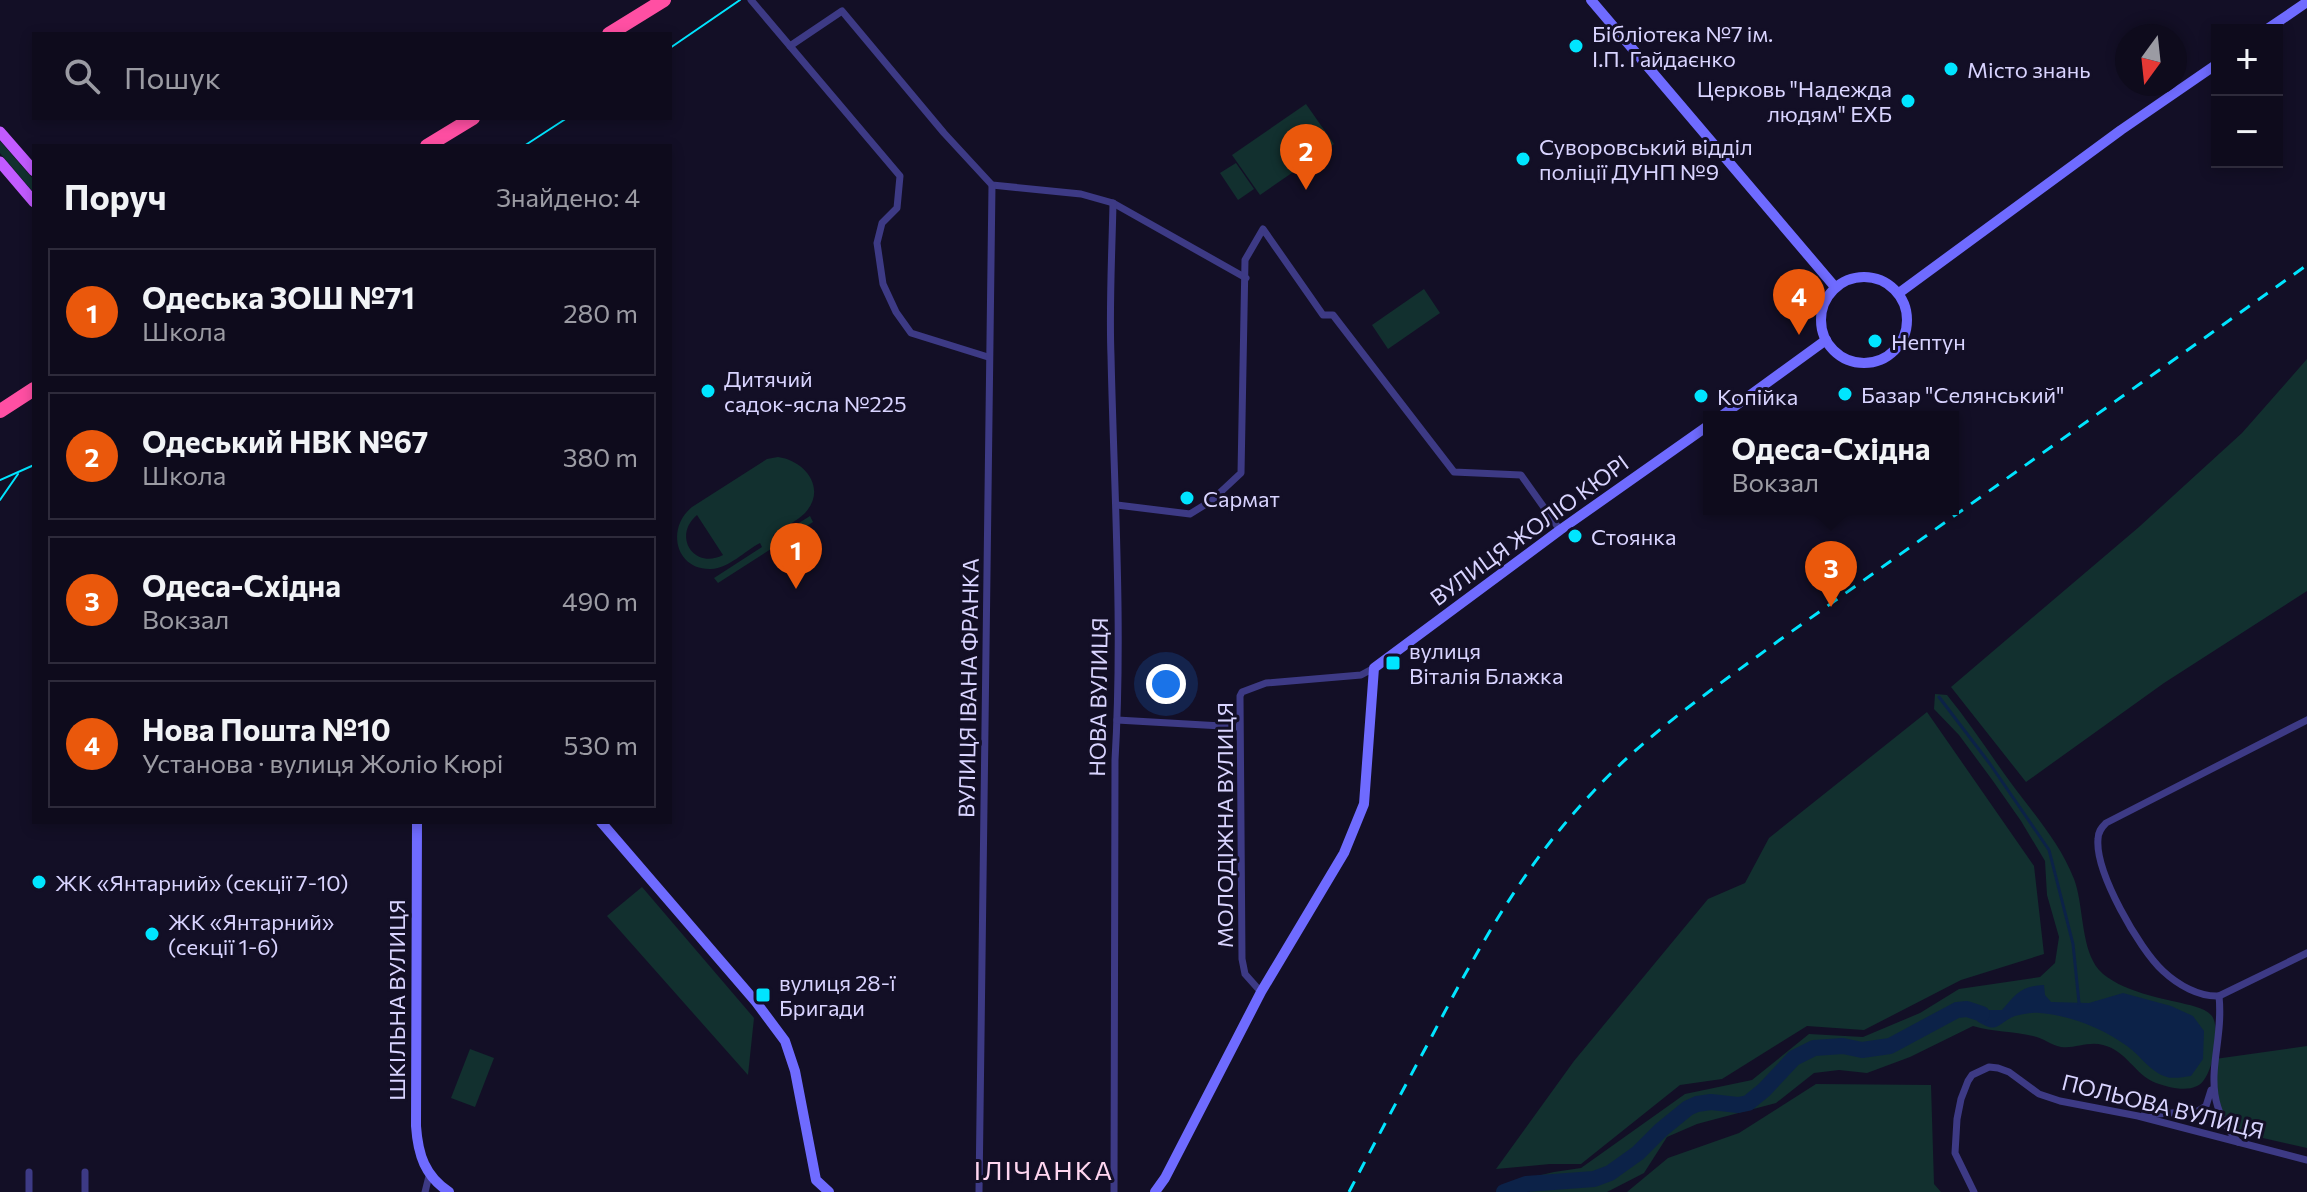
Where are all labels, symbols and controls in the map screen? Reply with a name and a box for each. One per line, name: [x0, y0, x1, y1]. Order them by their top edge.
place label: Бібліотека №7 ім. І.П. Гайдаєнко: [1592, 20, 1773, 72]
north arrow: [2115, 24, 2187, 96]
map controls: [2211, 24, 2283, 168]
button: +: [2211, 24, 2283, 96]
search box: [32, 32, 672, 120]
marker: Бібліотека №7 ім. І.П. Гайдаєнко: [1567, 37, 1585, 55]
icon: search: [60, 54, 104, 98]
place label: Місто знань: [1967, 56, 2091, 83]
text: Пошук: [124, 58, 221, 95]
marker: Місто знань: [1942, 60, 1960, 78]
place label: Церковь "Надежда людям" ЕХБ: [1697, 75, 1892, 127]
marker: Церковь "Надежда людям" ЕХБ: [1899, 92, 1917, 110]
button: −: [2211, 96, 2283, 168]
pin: 2: [1280, 124, 1332, 190]
place label: Суворовський відділ поліції ДУНП №9: [1539, 133, 1753, 185]
marker: Суворовський відділ поліції ДУНП №9: [1514, 150, 1532, 168]
text: Поруч: [64, 175, 167, 217]
text: Знайдено: 4: [496, 181, 640, 212]
pin: 4: [1773, 269, 1825, 335]
text: Одеська ЗОШ №71: [142, 278, 415, 315]
text: 1: [86, 297, 98, 328]
text: 280 m: [563, 297, 638, 328]
text: Школа: [142, 315, 226, 346]
place label: Нептун: [1891, 328, 1966, 355]
marker: Нептун: [1866, 332, 1884, 350]
place label: Дитячий садок-ясла №225: [724, 365, 907, 417]
place label: Базар "Селянський": [1861, 381, 2064, 408]
marker: Дитячий садок-ясла №225: [699, 382, 717, 400]
place label: Копійка: [1717, 383, 1798, 410]
marker: Базар "Селянський": [1836, 385, 1854, 403]
marker: Копійка: [1692, 387, 1710, 405]
popup: [1703, 411, 1959, 515]
text: Одеський НВК №67: [142, 422, 428, 459]
text: Одеса-Східна: [1732, 429, 1930, 466]
text: 2: [85, 441, 99, 472]
text: 380 m: [563, 441, 638, 472]
street label: ВУЛИЦЯ ЖОЛІО КЮРІ: [1425, 449, 1633, 611]
text: Школа: [142, 459, 226, 490]
text: Вокзал: [1732, 466, 1819, 497]
place label: Сармат: [1203, 485, 1280, 512]
marker: Сармат: [1178, 489, 1196, 507]
pin: 1: [770, 523, 822, 589]
place label: Стоянка: [1591, 523, 1676, 550]
marker: Стоянка: [1566, 527, 1584, 545]
pin: 3: [1805, 541, 1857, 607]
street label: ВУЛИЦЯ ІВАНА ФРАНКА: [952, 558, 984, 818]
text: Одеса-Східна: [142, 566, 341, 603]
text: 3: [84, 585, 100, 616]
text: 490 m: [562, 585, 638, 616]
text: Вокзал: [142, 603, 229, 634]
street label: НОВА ВУЛИЦЯ: [1083, 617, 1113, 777]
place label: вулиця Віталія Блажка: [1409, 637, 1563, 689]
marker: вулиця Віталія Блажка: [1384, 654, 1402, 672]
your location: [1146, 664, 1186, 704]
street label: МОЛОДІЖНА ВУЛИЦЯ: [1211, 702, 1238, 948]
text: Нова Пошта №10: [142, 710, 391, 747]
text: 4: [84, 729, 100, 760]
text: 530 m: [564, 729, 638, 760]
text: Установа · вулиця Жоліо Кюрі: [142, 747, 504, 778]
place label: ЖК «Янтарний» (секції 7-10): [55, 869, 349, 896]
marker: ЖК «Янтарний» (секції 7-10): [30, 873, 48, 891]
street label: ШКІЛЬНА ВУЛИЦЯ: [383, 899, 410, 1101]
place label: ЖК «Янтарний» (секції 1-6): [168, 908, 334, 960]
marker: ЖК «Янтарний» (секції 1-6): [143, 925, 161, 943]
place label: вулиця 28-ї Бригади: [779, 969, 896, 1021]
marker: вулиця 28-ї Бригади: [754, 986, 772, 1004]
street label: ПОЛЬОВА ВУЛИЦЯ: [2059, 1068, 2267, 1144]
district label: ІЛІЧАНКА: [974, 1154, 1114, 1185]

